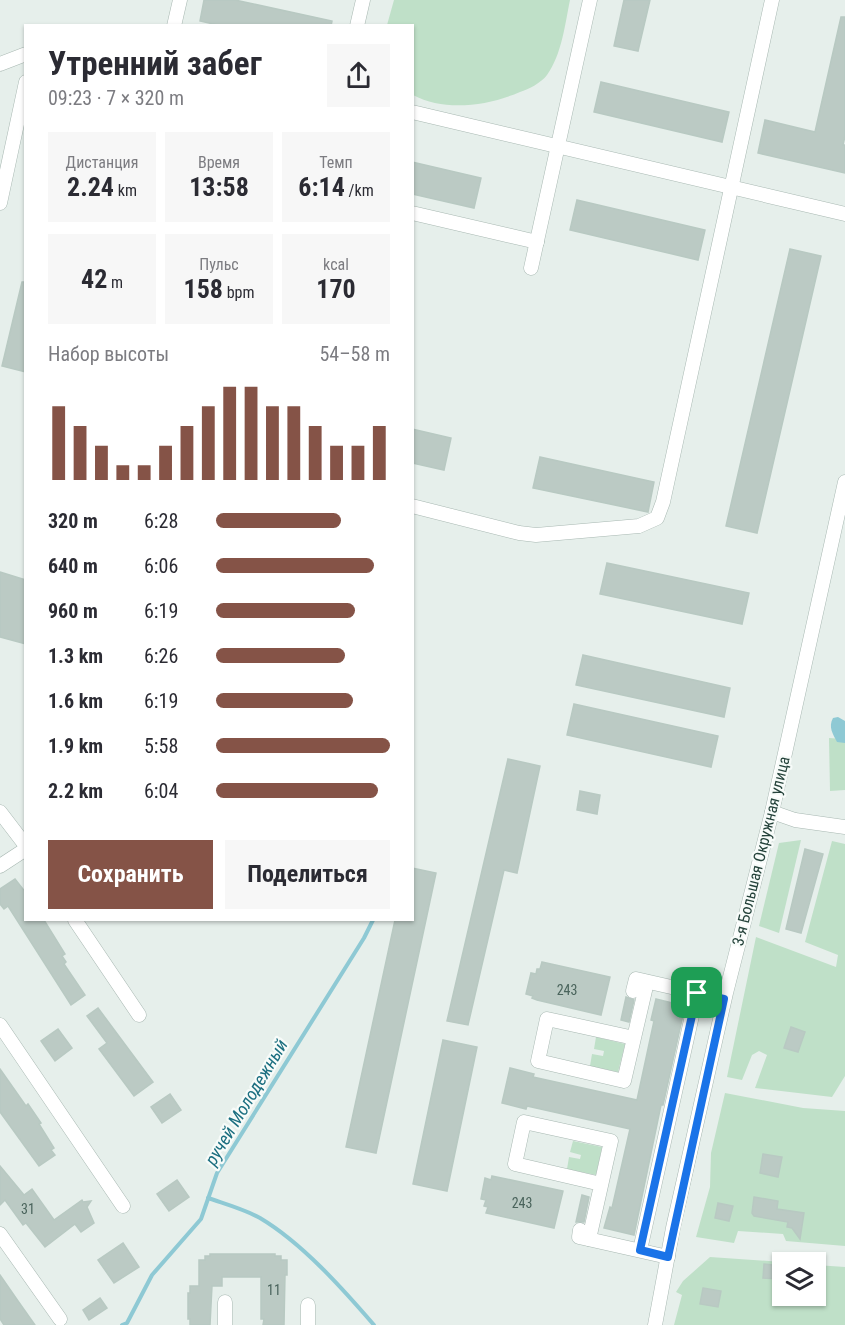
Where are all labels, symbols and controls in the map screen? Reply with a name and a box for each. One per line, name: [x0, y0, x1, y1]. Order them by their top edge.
text: Утренний забег: [48, 44, 262, 83]
button: share: [327, 44, 390, 107]
text: 09:23 · 7 × 320 m: [48, 86, 184, 110]
text: Дистанция: [66, 153, 138, 172]
text: Время: [198, 153, 240, 172]
text: Темп: [319, 153, 353, 172]
text: 2.24: [67, 172, 114, 202]
text: 13:58: [189, 172, 249, 202]
text: 6:14: [298, 172, 345, 202]
text: km: [114, 181, 137, 200]
text: /km: [345, 181, 374, 200]
text: Пульс: [199, 255, 239, 274]
text: kcal: [323, 255, 349, 274]
text: 42: [81, 264, 107, 294]
text: m: [107, 273, 123, 292]
text: 158: [184, 274, 223, 304]
text: 170: [316, 274, 356, 304]
text: bpm: [223, 283, 254, 302]
text: Набор высоты: [48, 342, 169, 366]
text: 54–58 m: [319, 342, 390, 366]
text: 320 m: [48, 509, 98, 533]
text: 6:28: [144, 509, 178, 533]
text: 640 m: [48, 554, 98, 578]
text: 6:06: [144, 554, 178, 578]
text: 960 m: [48, 599, 98, 623]
text: 6:19: [144, 599, 178, 623]
text: 1.3 km: [48, 644, 103, 668]
text: 6:26: [144, 644, 178, 668]
text: 1.6 km: [48, 689, 103, 713]
text: 6:19: [144, 689, 178, 713]
text: 1.9 km: [48, 734, 103, 758]
text: 5:58: [144, 734, 178, 758]
street label: 3-я Большая Окружная улица: [728, 754, 794, 948]
text: 2.2 km: [48, 779, 103, 803]
text: 6:04: [144, 779, 178, 803]
button: Сохранить: [48, 840, 213, 909]
button: Поделиться: [225, 840, 390, 909]
pin: [671, 967, 722, 1018]
icon: arrive: [680, 976, 713, 1009]
house number: 243: [557, 982, 577, 998]
water label: ручей Молодежный: [200, 1035, 292, 1170]
house number: 243: [512, 1195, 532, 1211]
house number: 31: [21, 1201, 35, 1217]
map controls: [772, 1252, 826, 1306]
button: layers: [772, 1252, 826, 1306]
house number: 11: [267, 1282, 281, 1298]

